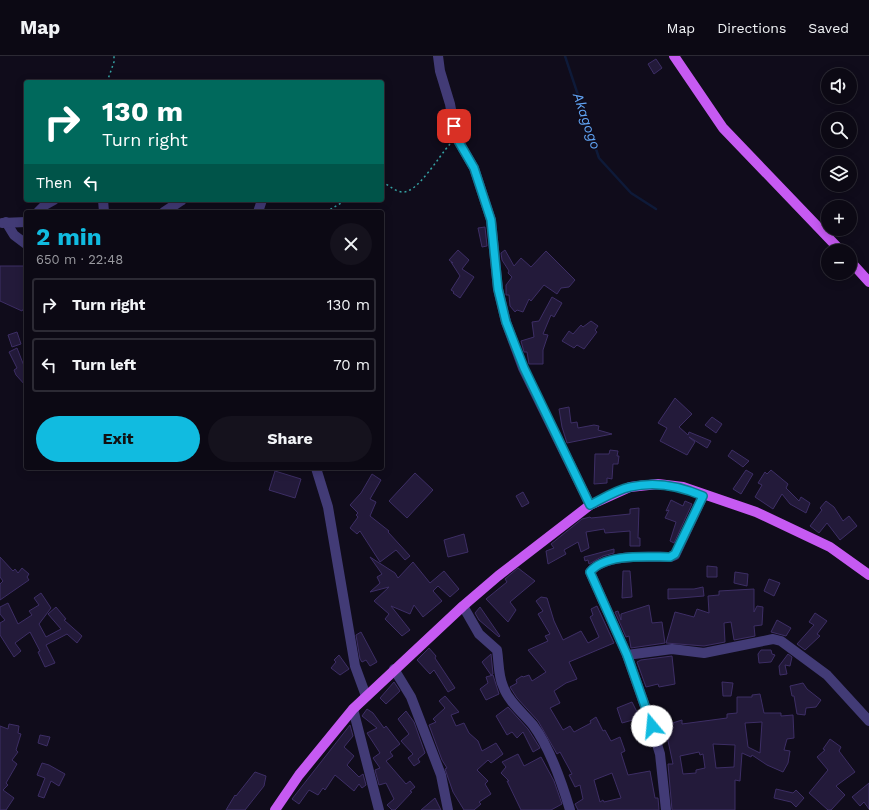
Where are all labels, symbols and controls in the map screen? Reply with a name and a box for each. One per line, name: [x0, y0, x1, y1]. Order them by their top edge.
text: Map: [20, 16, 60, 39]
text: Map: [667, 20, 695, 36]
text: Directions: [717, 20, 786, 36]
text: Saved: [808, 20, 849, 36]
map controls: [821, 68, 857, 280]
button: sound: [821, 68, 857, 104]
water label: Akagogo: [570, 90, 604, 151]
text: 130 m: [102, 95, 183, 128]
icon: right: [36, 96, 88, 148]
pin: [437, 109, 471, 143]
button: search: [821, 112, 857, 148]
icon: arrive: [443, 115, 465, 137]
text: Turn right: [102, 129, 188, 150]
button: layers: [821, 156, 857, 192]
icon: left: [80, 172, 102, 194]
text: Then: [36, 174, 72, 192]
button: +: [821, 200, 857, 236]
text: 2 min: [36, 223, 102, 251]
button: close: [330, 223, 372, 265]
button: −: [821, 244, 857, 280]
text: 650 m · 22:48: [36, 252, 123, 267]
icon: right: [38, 294, 60, 316]
text: Turn right: [72, 296, 145, 314]
text: 130 m: [327, 296, 370, 314]
icon: left: [38, 354, 60, 376]
text: Turn left: [72, 356, 136, 374]
text: 70 m: [333, 356, 370, 374]
button: Exit: [36, 416, 200, 462]
button: Share: [208, 416, 372, 462]
position arrow: [631, 705, 673, 747]

